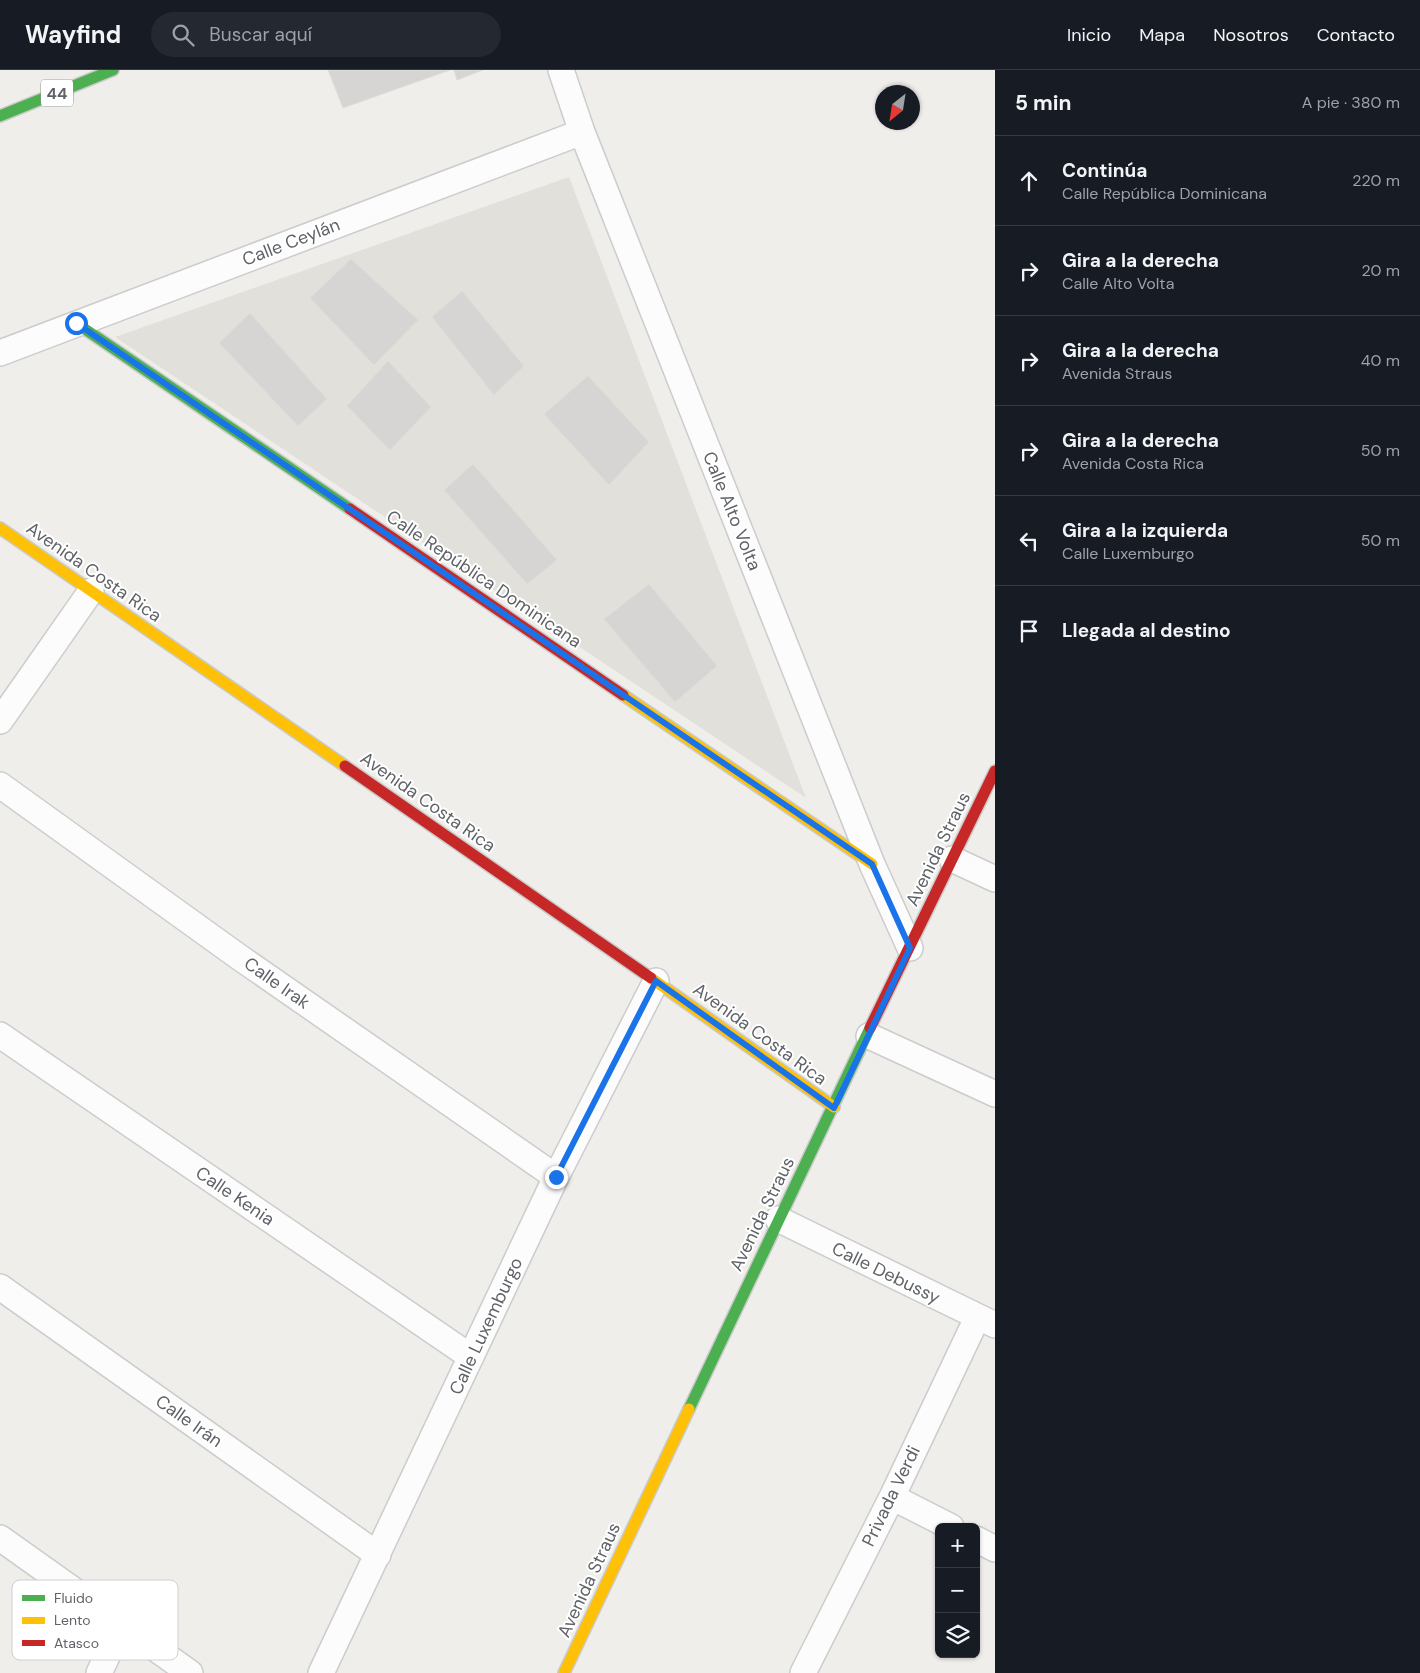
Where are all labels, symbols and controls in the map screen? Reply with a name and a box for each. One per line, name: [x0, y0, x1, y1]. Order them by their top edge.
search box: [151, 12, 501, 57]
text: Wayfind: [25, 19, 121, 50]
icon: search: [169, 21, 197, 49]
text: Buscar aquí: [209, 22, 312, 47]
text: Inicio: [1067, 23, 1111, 47]
text: Mapa: [1139, 23, 1185, 47]
text: Nosotros: [1213, 23, 1289, 47]
text: Contacto: [1317, 23, 1395, 47]
road number: 44: [41, 79, 73, 106]
north arrow: [875, 85, 920, 130]
text: 5 min: [1015, 89, 1071, 117]
text: A pie · 380 m: [1302, 92, 1400, 113]
text: Continúa: [1062, 158, 1147, 183]
icon: ahead: [1015, 167, 1043, 195]
text: 220 m: [1352, 170, 1400, 191]
text: Calle República Dominicana: [1062, 183, 1267, 204]
street label: Calle Ceylán: [239, 212, 343, 272]
text: Gira a la derecha: [1062, 248, 1219, 273]
icon: right: [1015, 257, 1043, 285]
text: 20 m: [1361, 260, 1400, 281]
text: Calle Alto Volta: [1062, 273, 1174, 294]
route start: [65, 312, 88, 335]
text: Gira a la derecha: [1062, 338, 1219, 363]
icon: right: [1015, 347, 1043, 375]
text: 40 m: [1361, 350, 1400, 371]
text: Avenida Straus: [1062, 363, 1172, 384]
text: Gira a la derecha: [1062, 428, 1219, 453]
icon: right: [1015, 437, 1043, 465]
text: 50 m: [1361, 440, 1400, 461]
street label: Calle Alto Volta: [697, 448, 767, 574]
text: Avenida Costa Rica: [1062, 453, 1204, 474]
street label: Calle República Dominicana: [382, 505, 586, 653]
street label: Avenida Costa Rica: [22, 516, 166, 628]
text: Gira a la izquierda: [1062, 518, 1228, 543]
icon: left: [1015, 527, 1043, 555]
text: 50 m: [1361, 530, 1400, 551]
text: Calle Luxemburgo: [1062, 543, 1194, 564]
icon: arrive: [1015, 617, 1043, 645]
text: Llegada al destino: [1062, 618, 1231, 643]
street label: Avenida Costa Rica: [356, 746, 500, 858]
street label: Avenida Straus: [900, 788, 976, 910]
street label: Calle Irak: [239, 952, 315, 1014]
street label: Avenida Costa Rica: [688, 977, 832, 1091]
street label: Avenida Straus: [724, 1153, 800, 1275]
street label: Calle Kenia: [191, 1161, 279, 1231]
route end: [545, 1166, 568, 1189]
street label: Calle Debussy: [828, 1236, 944, 1310]
street label: Calle Luxemburgo: [444, 1254, 528, 1398]
street label: Calle Irán: [151, 1389, 227, 1453]
street label: Privada Verdi: [856, 1442, 926, 1550]
street label: Avenida Straus: [552, 1519, 626, 1641]
map controls: [935, 1523, 980, 1658]
button: +: [935, 1523, 980, 1568]
button: −: [935, 1568, 980, 1613]
legend: [12, 1580, 178, 1660]
text: Fluido: [54, 1589, 93, 1607]
text: Lento: [54, 1611, 91, 1629]
button: layers: [935, 1613, 980, 1658]
text: Atasco: [54, 1634, 99, 1652]

